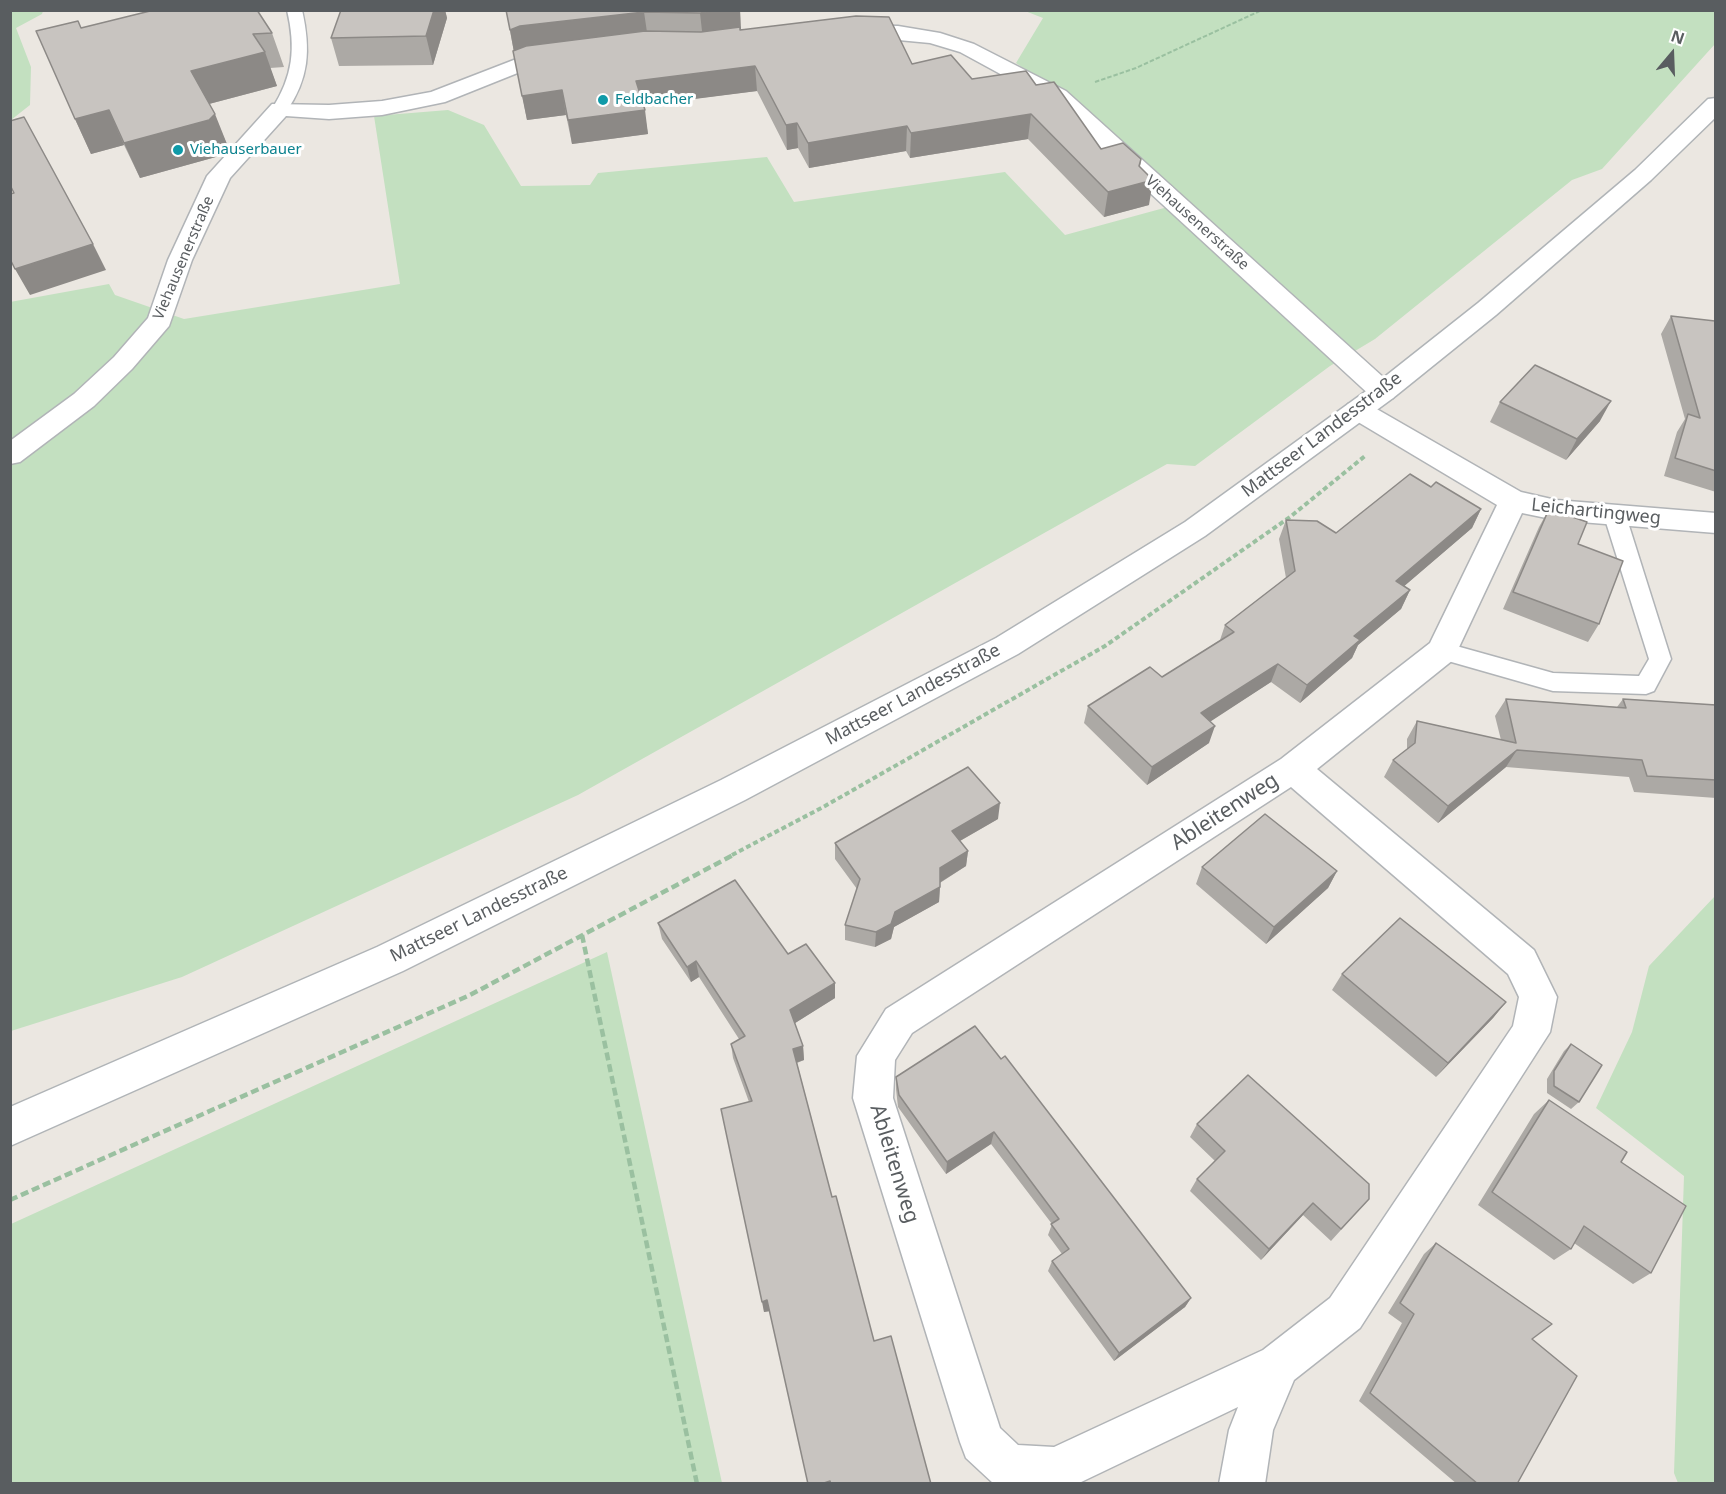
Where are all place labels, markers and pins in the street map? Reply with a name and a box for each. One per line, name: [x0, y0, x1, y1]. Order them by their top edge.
place label: Feldbacher: [615, 91, 693, 109]
marker: Feldbacher: [596, 93, 610, 107]
place label: Viehauserbauer: [190, 141, 302, 159]
marker: Viehauserbauer: [171, 143, 185, 157]

